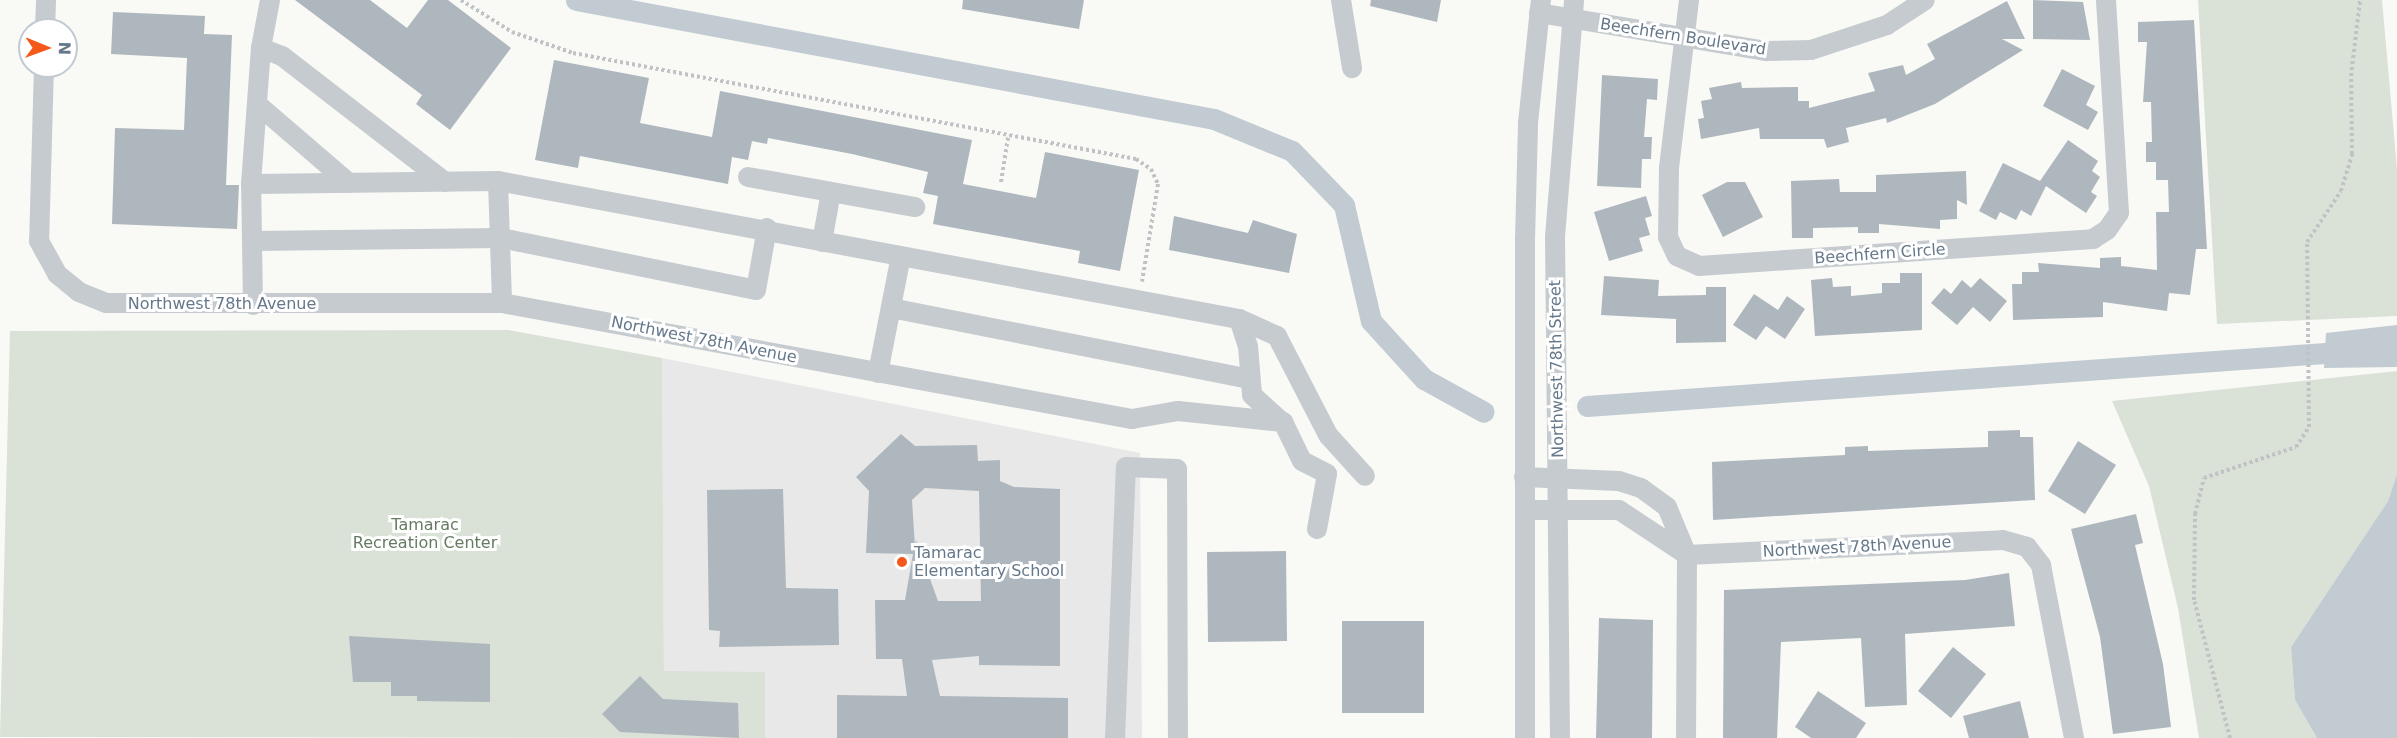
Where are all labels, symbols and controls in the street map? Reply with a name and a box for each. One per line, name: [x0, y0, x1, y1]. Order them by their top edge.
street label: Beechfern Boulevard: [1599, 14, 1767, 60]
north arrow: [18, 18, 78, 78]
text: N: [55, 41, 74, 55]
street label: Beechfern Circle: [1814, 240, 1946, 268]
street label: Northwest 78th Street: [1546, 280, 1568, 458]
street label: Northwest 78th Avenue: [128, 294, 316, 314]
street label: Northwest 78th Avenue: [610, 313, 798, 367]
park label: Tamarac Recreation Center: [353, 515, 497, 553]
street label: Northwest 78th Avenue: [1762, 532, 1952, 562]
place label: Tamarac Elementary School: [914, 543, 1064, 581]
marker: Tamarac Elementary School: [895, 555, 909, 569]

